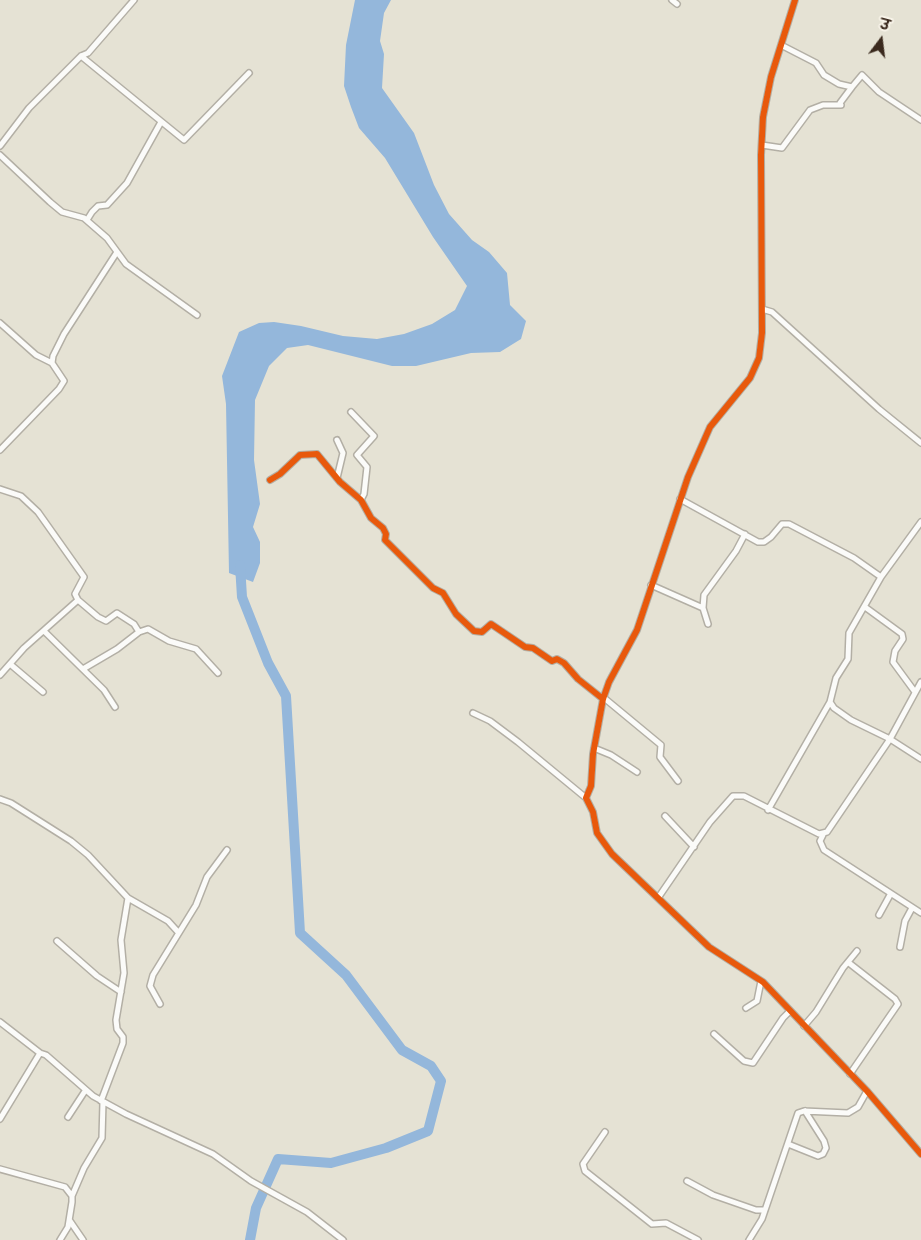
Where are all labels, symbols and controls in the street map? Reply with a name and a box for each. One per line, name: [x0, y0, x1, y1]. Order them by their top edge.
north arrow: [856, 15, 906, 65]
text: उ: [878, 16, 892, 34]

